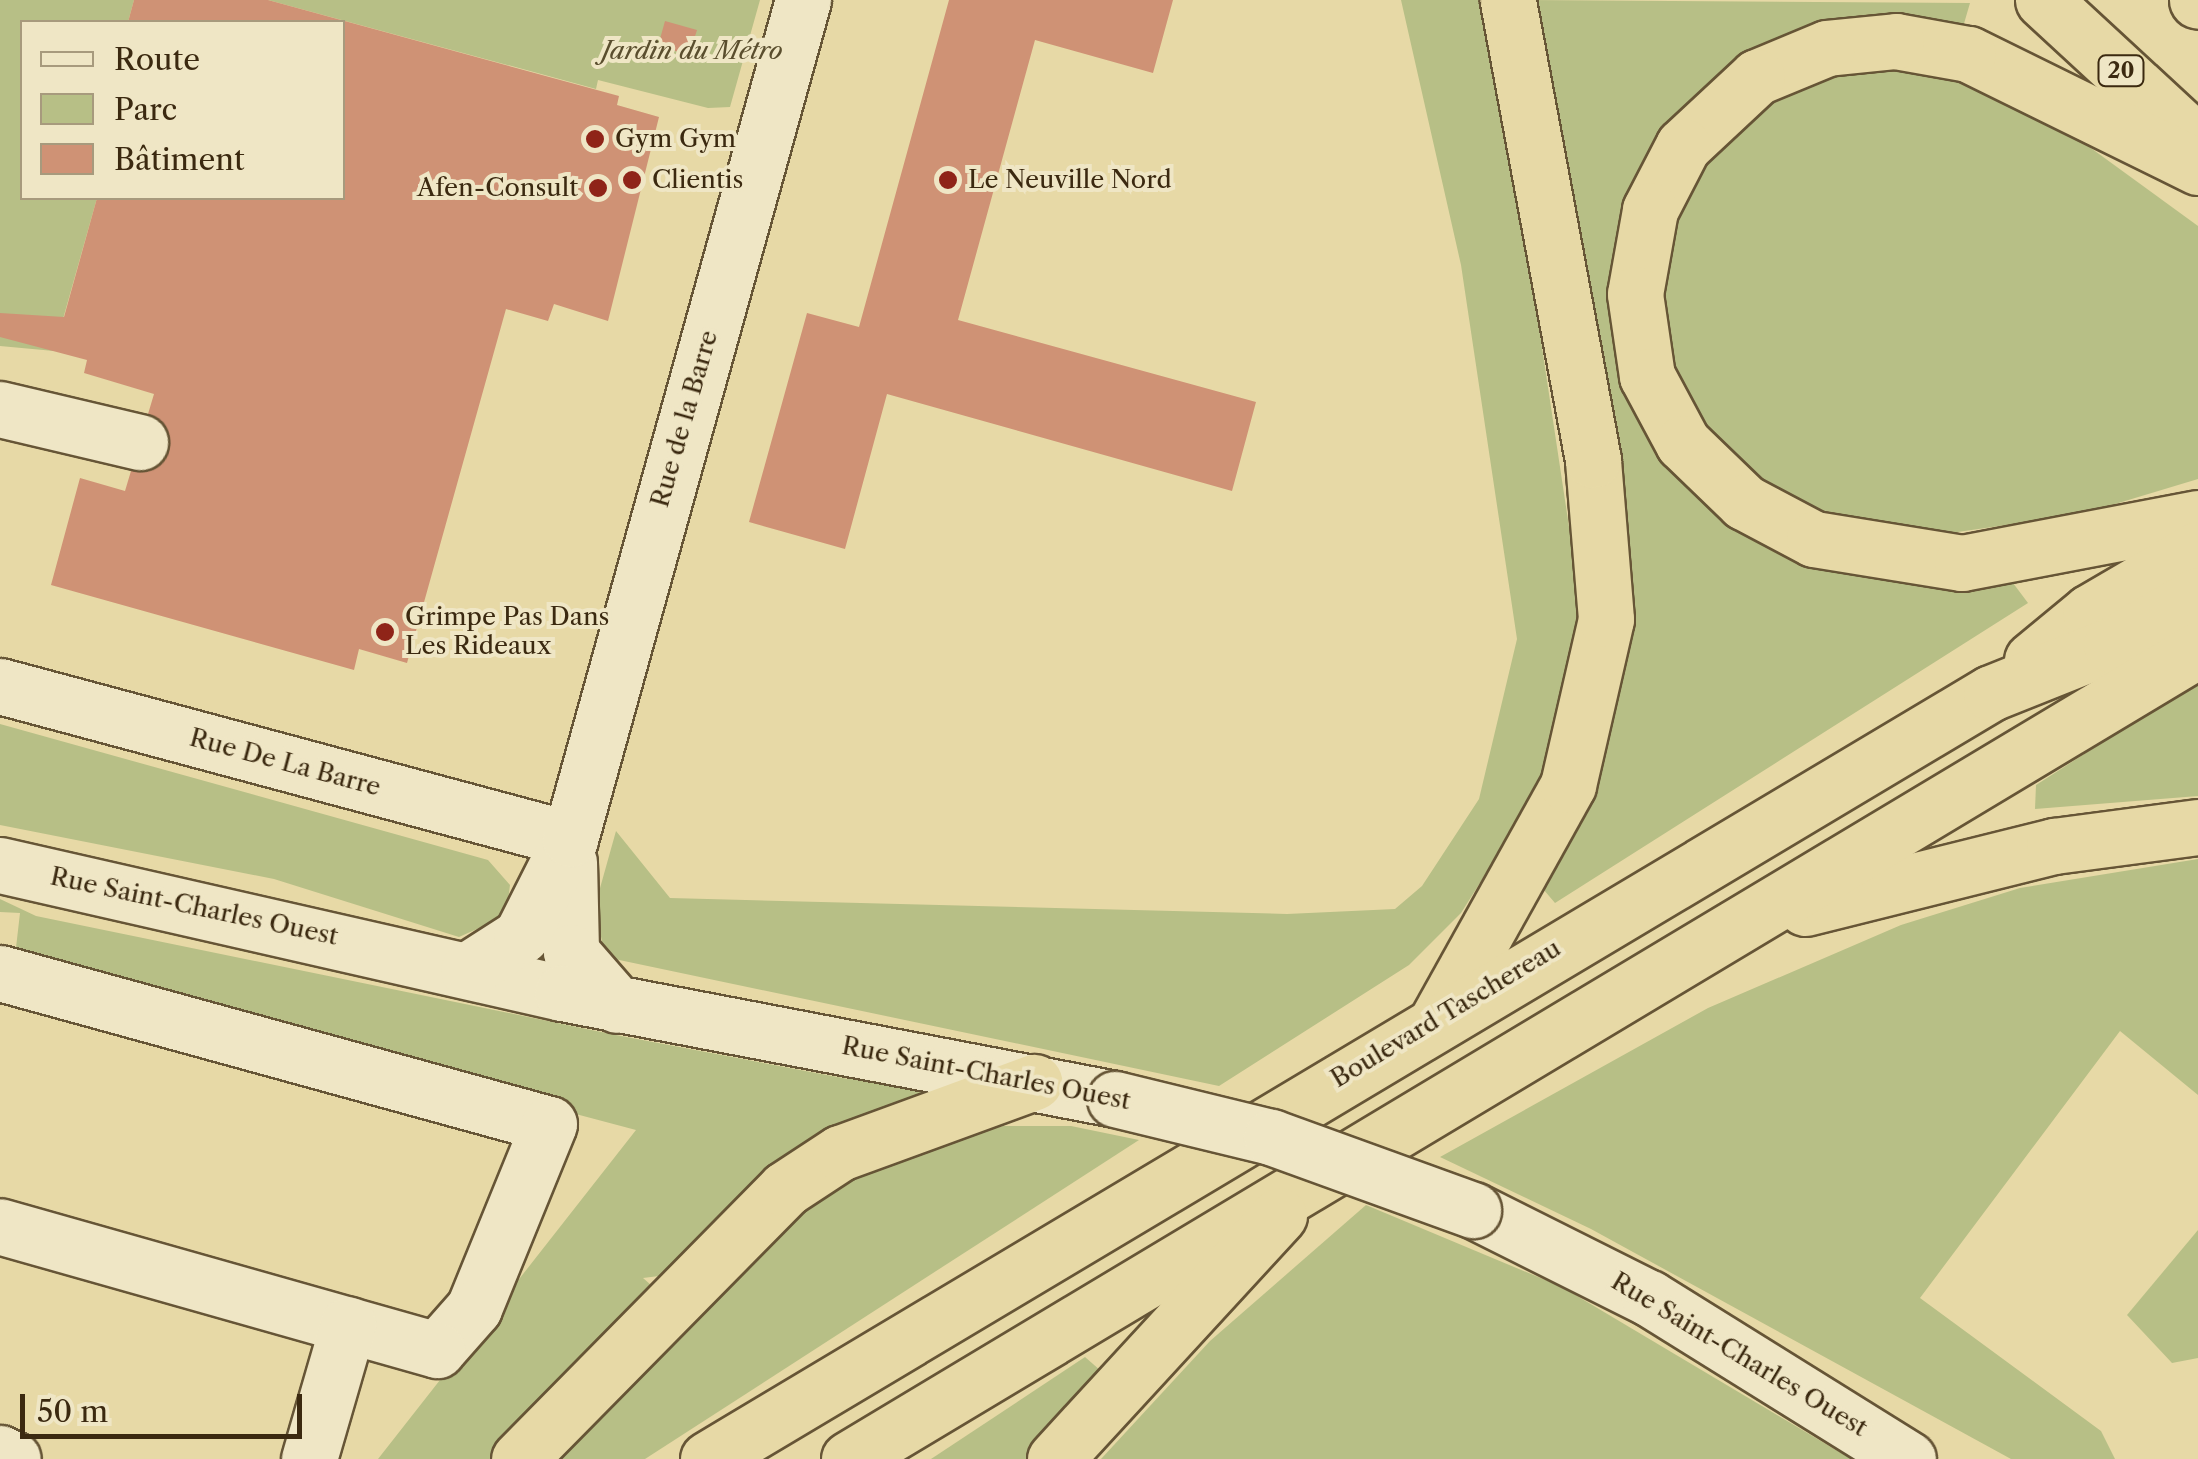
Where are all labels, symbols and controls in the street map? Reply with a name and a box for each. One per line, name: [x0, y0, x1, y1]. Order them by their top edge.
legend: [20, 20, 345, 200]
park label: Jardin du Métro: [601, 36, 783, 66]
text: Route: [114, 41, 200, 78]
road number: 20: [2096, 54, 2146, 88]
text: Parc: [114, 91, 177, 128]
place label: Gym Gym: [615, 124, 736, 154]
marker: Gym Gym: [584, 128, 606, 150]
text: Bâtiment: [114, 141, 245, 178]
place label: Clientis: [652, 165, 743, 195]
place label: Le Neuville Nord: [968, 165, 1172, 195]
marker: Clientis: [621, 169, 643, 191]
marker: Le Neuville Nord: [937, 169, 959, 191]
place label: Afen-Consult: [417, 173, 578, 203]
marker: Afen-Consult: [587, 177, 609, 199]
street label: Rue de la Barre: [645, 327, 725, 511]
place label: Grimpe Pas Dans Les Rideaux: [405, 603, 609, 662]
marker: Grimpe Pas Dans Les Rideaux: [374, 621, 396, 643]
street label: Rue De La Barre: [186, 723, 384, 803]
street label: Rue Saint-Charles Ouest: [47, 862, 341, 952]
street label: Boulevard Taschereau: [1325, 933, 1567, 1095]
street label: Rue Saint-Charles Ouest: [839, 1031, 1133, 1117]
street label: Rue Saint-Charles Ouest: [1606, 1267, 1872, 1443]
scale bar: [25, 1374, 308, 1436]
text: 50 m: [37, 1393, 108, 1430]

